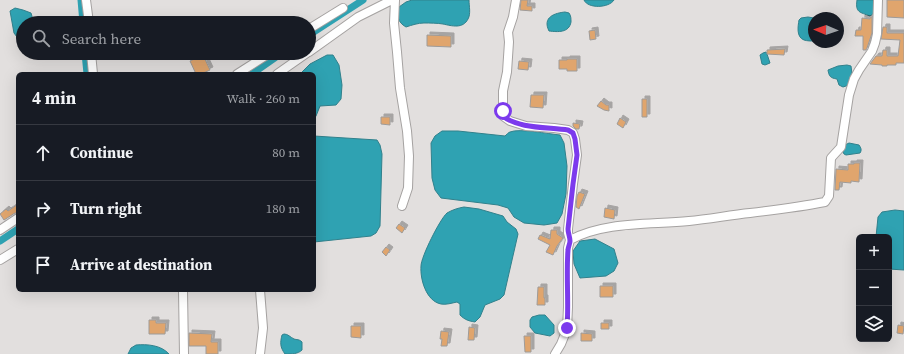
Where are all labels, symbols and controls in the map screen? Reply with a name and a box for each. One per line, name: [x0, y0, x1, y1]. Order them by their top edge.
north arrow: [808, 12, 844, 48]
search box: [16, 16, 316, 60]
icon: search: [30, 27, 52, 49]
text: Search here: [62, 28, 141, 49]
text: 4 min: [32, 86, 76, 110]
text: Walk · 260 m: [227, 90, 300, 107]
route start: [494, 102, 512, 120]
icon: ahead: [32, 142, 54, 164]
text: Continue: [70, 142, 133, 163]
text: 80 m: [272, 144, 300, 161]
icon: right: [32, 198, 54, 220]
text: Turn right: [70, 198, 142, 219]
text: 180 m: [266, 200, 300, 217]
map controls: [856, 234, 892, 342]
button: +: [856, 234, 892, 270]
icon: arrive: [32, 254, 54, 276]
text: Arrive at destination: [70, 254, 212, 275]
button: −: [856, 270, 892, 306]
button: layers: [856, 306, 892, 342]
route end: [558, 319, 576, 337]

